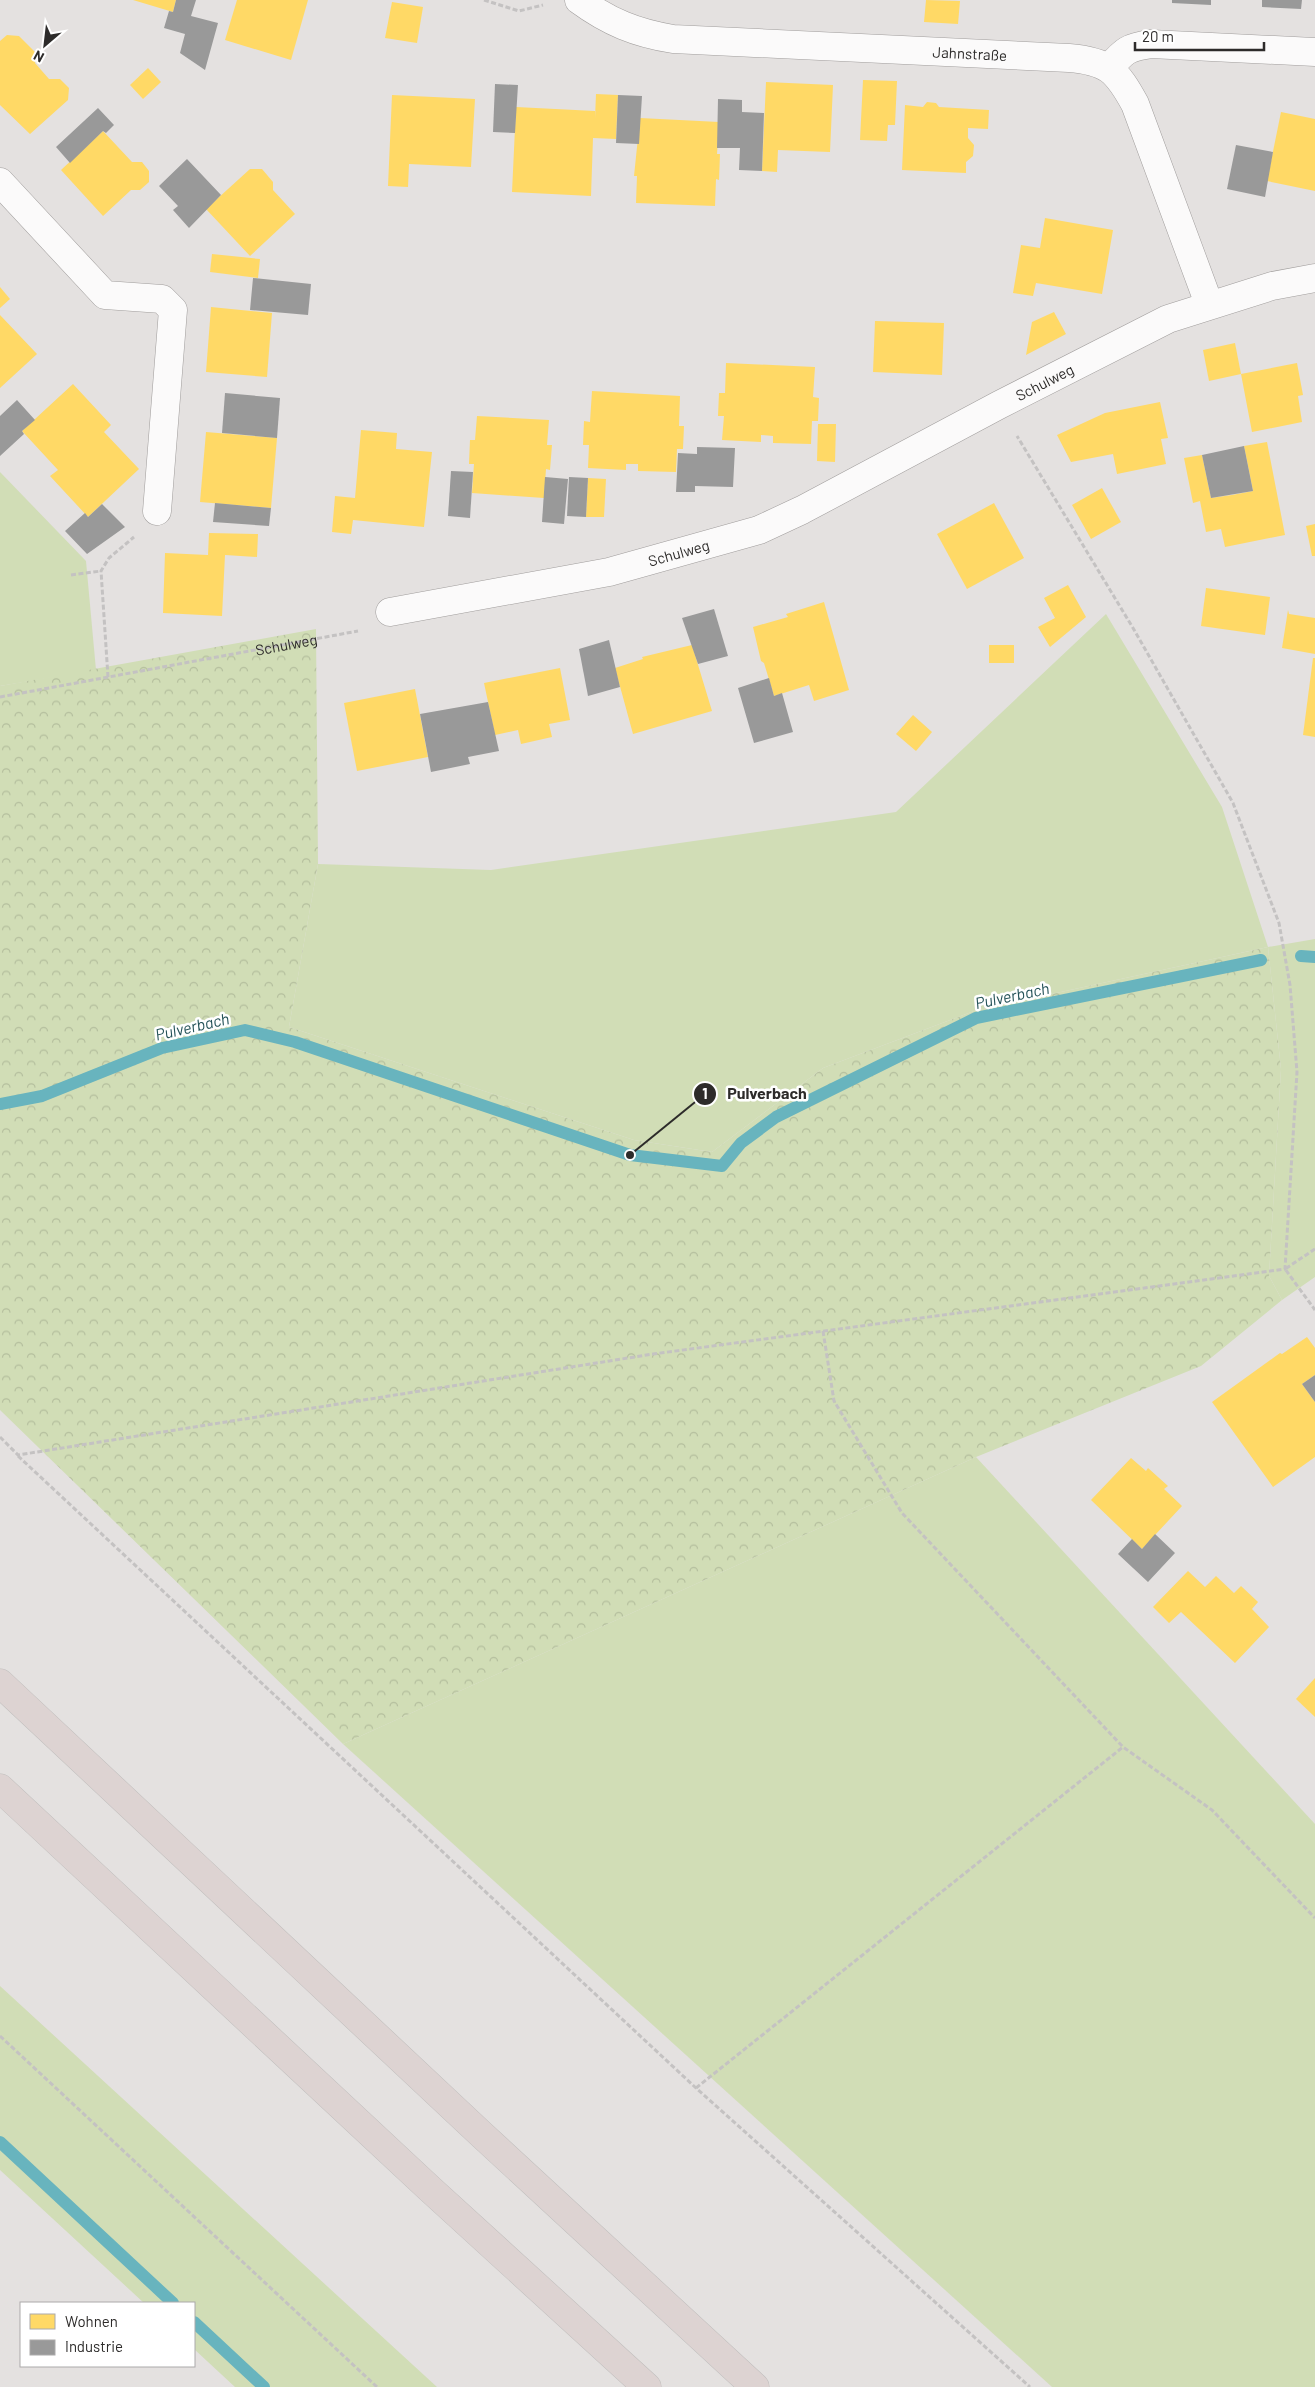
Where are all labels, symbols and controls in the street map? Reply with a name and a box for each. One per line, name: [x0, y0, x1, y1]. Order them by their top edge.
north arrow: [20, 20, 70, 70]
scale bar: [1135, 20, 1264, 52]
text: 20 m: [1142, 27, 1174, 45]
street label: Jahnstraße: [932, 42, 1008, 64]
text: N: [31, 47, 47, 67]
street label: Schulweg: [1012, 360, 1076, 404]
street label: Schulweg: [646, 535, 711, 570]
street label: Schulweg: [254, 630, 319, 659]
water label: Pulverbach: [973, 978, 1051, 1012]
water label: Pulverbach: [153, 1008, 231, 1044]
callout: Pulverbach: [693, 1078, 817, 1109]
text: Pulverbach: [727, 1083, 807, 1102]
text: 1: [702, 1084, 708, 1102]
legend: [20, 2302, 195, 2367]
text: Wohnen: [65, 2312, 118, 2330]
text: Industrie: [65, 2337, 123, 2355]

